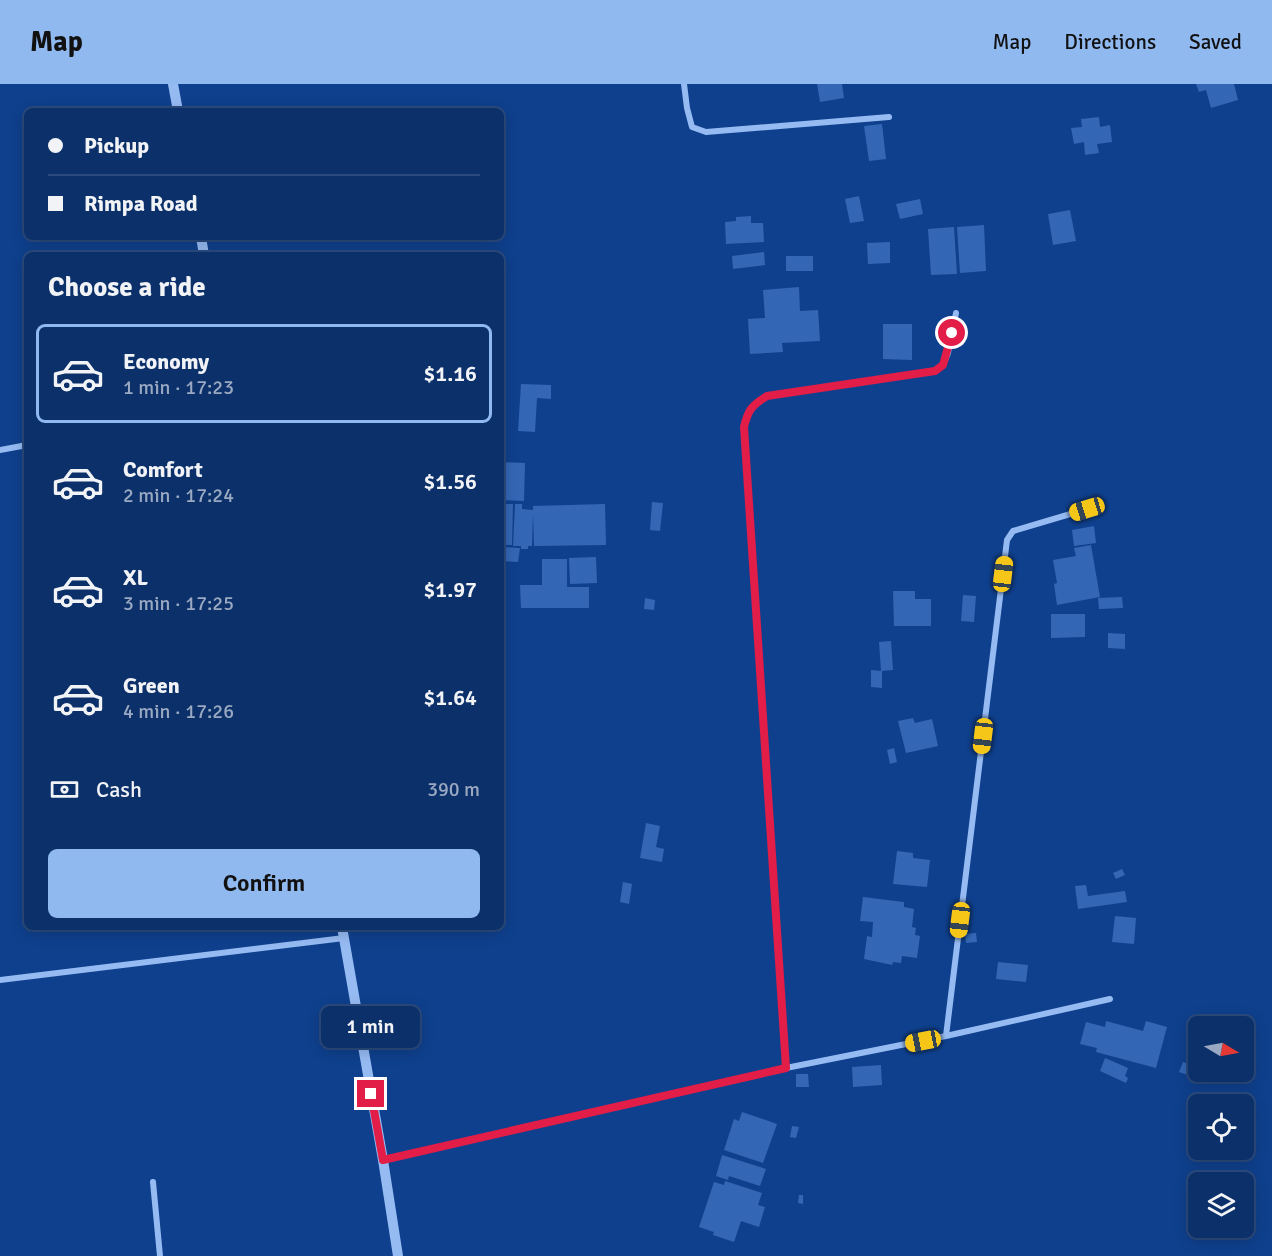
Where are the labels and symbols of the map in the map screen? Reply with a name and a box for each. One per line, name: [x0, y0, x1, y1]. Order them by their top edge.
route start: [938, 319, 965, 346]
car: [1067, 495, 1107, 523]
car: [992, 555, 1014, 593]
car: [972, 717, 994, 755]
car: [949, 901, 971, 939]
callout: 1 min: [322, 1007, 421, 1049]
north arrow: [1188, 1016, 1254, 1082]
car: [904, 1029, 942, 1053]
route end: [357, 1080, 384, 1107]

